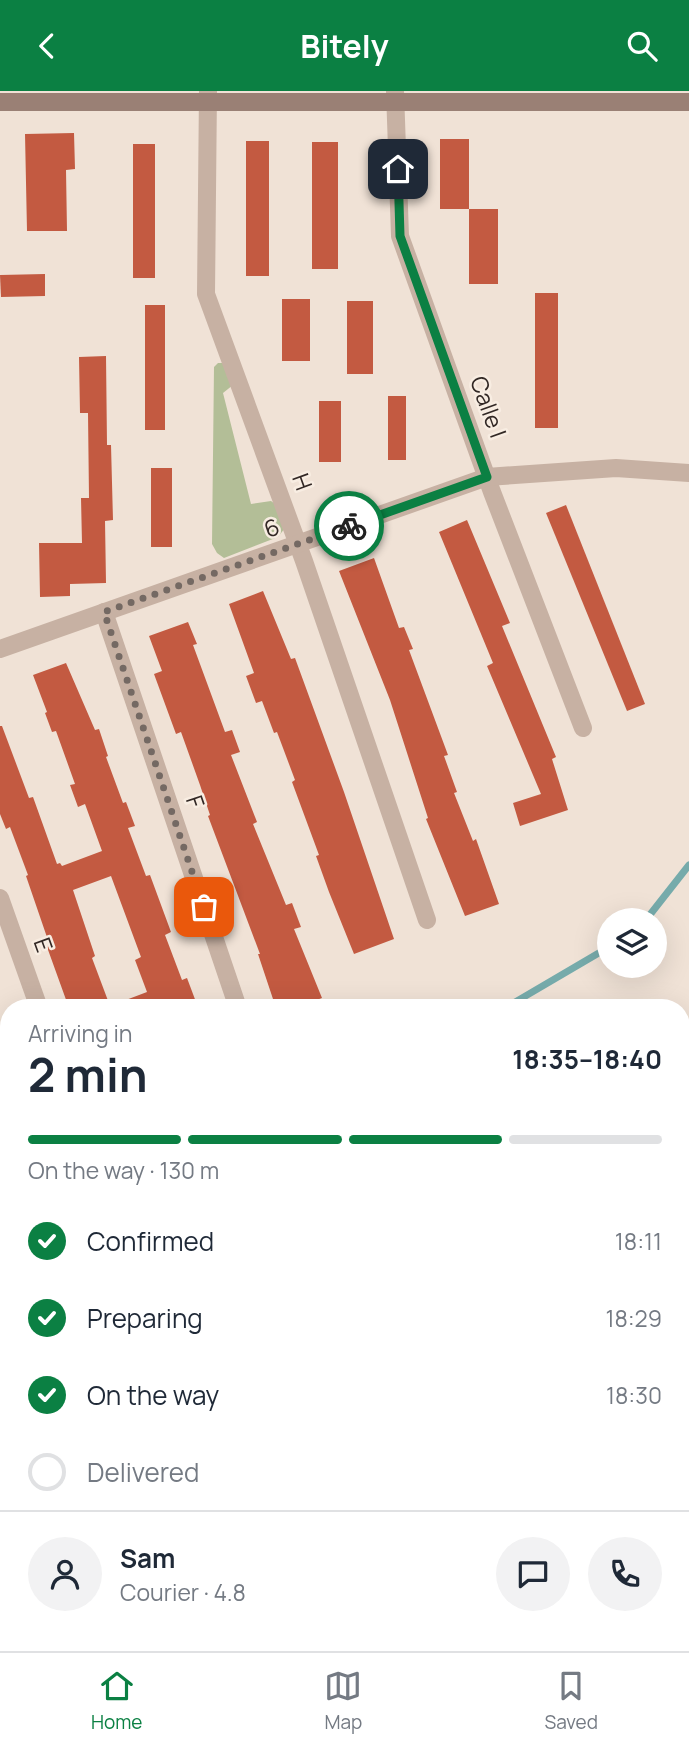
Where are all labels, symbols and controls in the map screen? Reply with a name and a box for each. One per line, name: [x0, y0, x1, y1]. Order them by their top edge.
text: Bitely: [300, 24, 389, 68]
icon: back: [28, 27, 66, 65]
icon: search: [623, 27, 661, 65]
pin: [368, 139, 428, 199]
icon: home: [379, 150, 417, 188]
street label: Calle I: [463, 371, 515, 442]
street label: H: [285, 469, 321, 495]
courier: [314, 491, 384, 561]
icon: bike: [330, 507, 368, 545]
street label: 6: [260, 510, 284, 545]
street label: F: [179, 791, 213, 813]
pin: [174, 877, 234, 937]
icon: bag: [185, 888, 223, 926]
map controls: [597, 908, 667, 978]
button: layers: [597, 908, 667, 978]
street label: E: [27, 933, 61, 956]
text: Arriving in: [28, 1017, 133, 1049]
text: 18:35–18:40: [512, 1041, 662, 1077]
text: 2 min: [28, 1043, 148, 1106]
text: On the way · 130 m: [28, 1154, 219, 1186]
icon: check: [28, 1222, 66, 1260]
text: Confirmed: [87, 1223, 214, 1259]
text: 18:11: [615, 1225, 662, 1257]
icon: check: [28, 1299, 66, 1337]
text: Preparing: [87, 1300, 203, 1336]
text: 18:29: [605, 1302, 662, 1334]
icon: check: [28, 1376, 66, 1414]
text: On the way: [87, 1377, 219, 1413]
text: 18:30: [606, 1379, 662, 1411]
text: Delivered: [87, 1454, 199, 1490]
button: person: [28, 1537, 102, 1611]
button: chat: [496, 1537, 570, 1611]
button: phone: [588, 1537, 662, 1611]
text: Sam: [120, 1540, 175, 1576]
text: Courier · 4.8: [120, 1576, 246, 1608]
tab: Home: [91, 1667, 142, 1735]
tab: Map: [324, 1667, 362, 1735]
tab: Saved: [544, 1667, 598, 1735]

